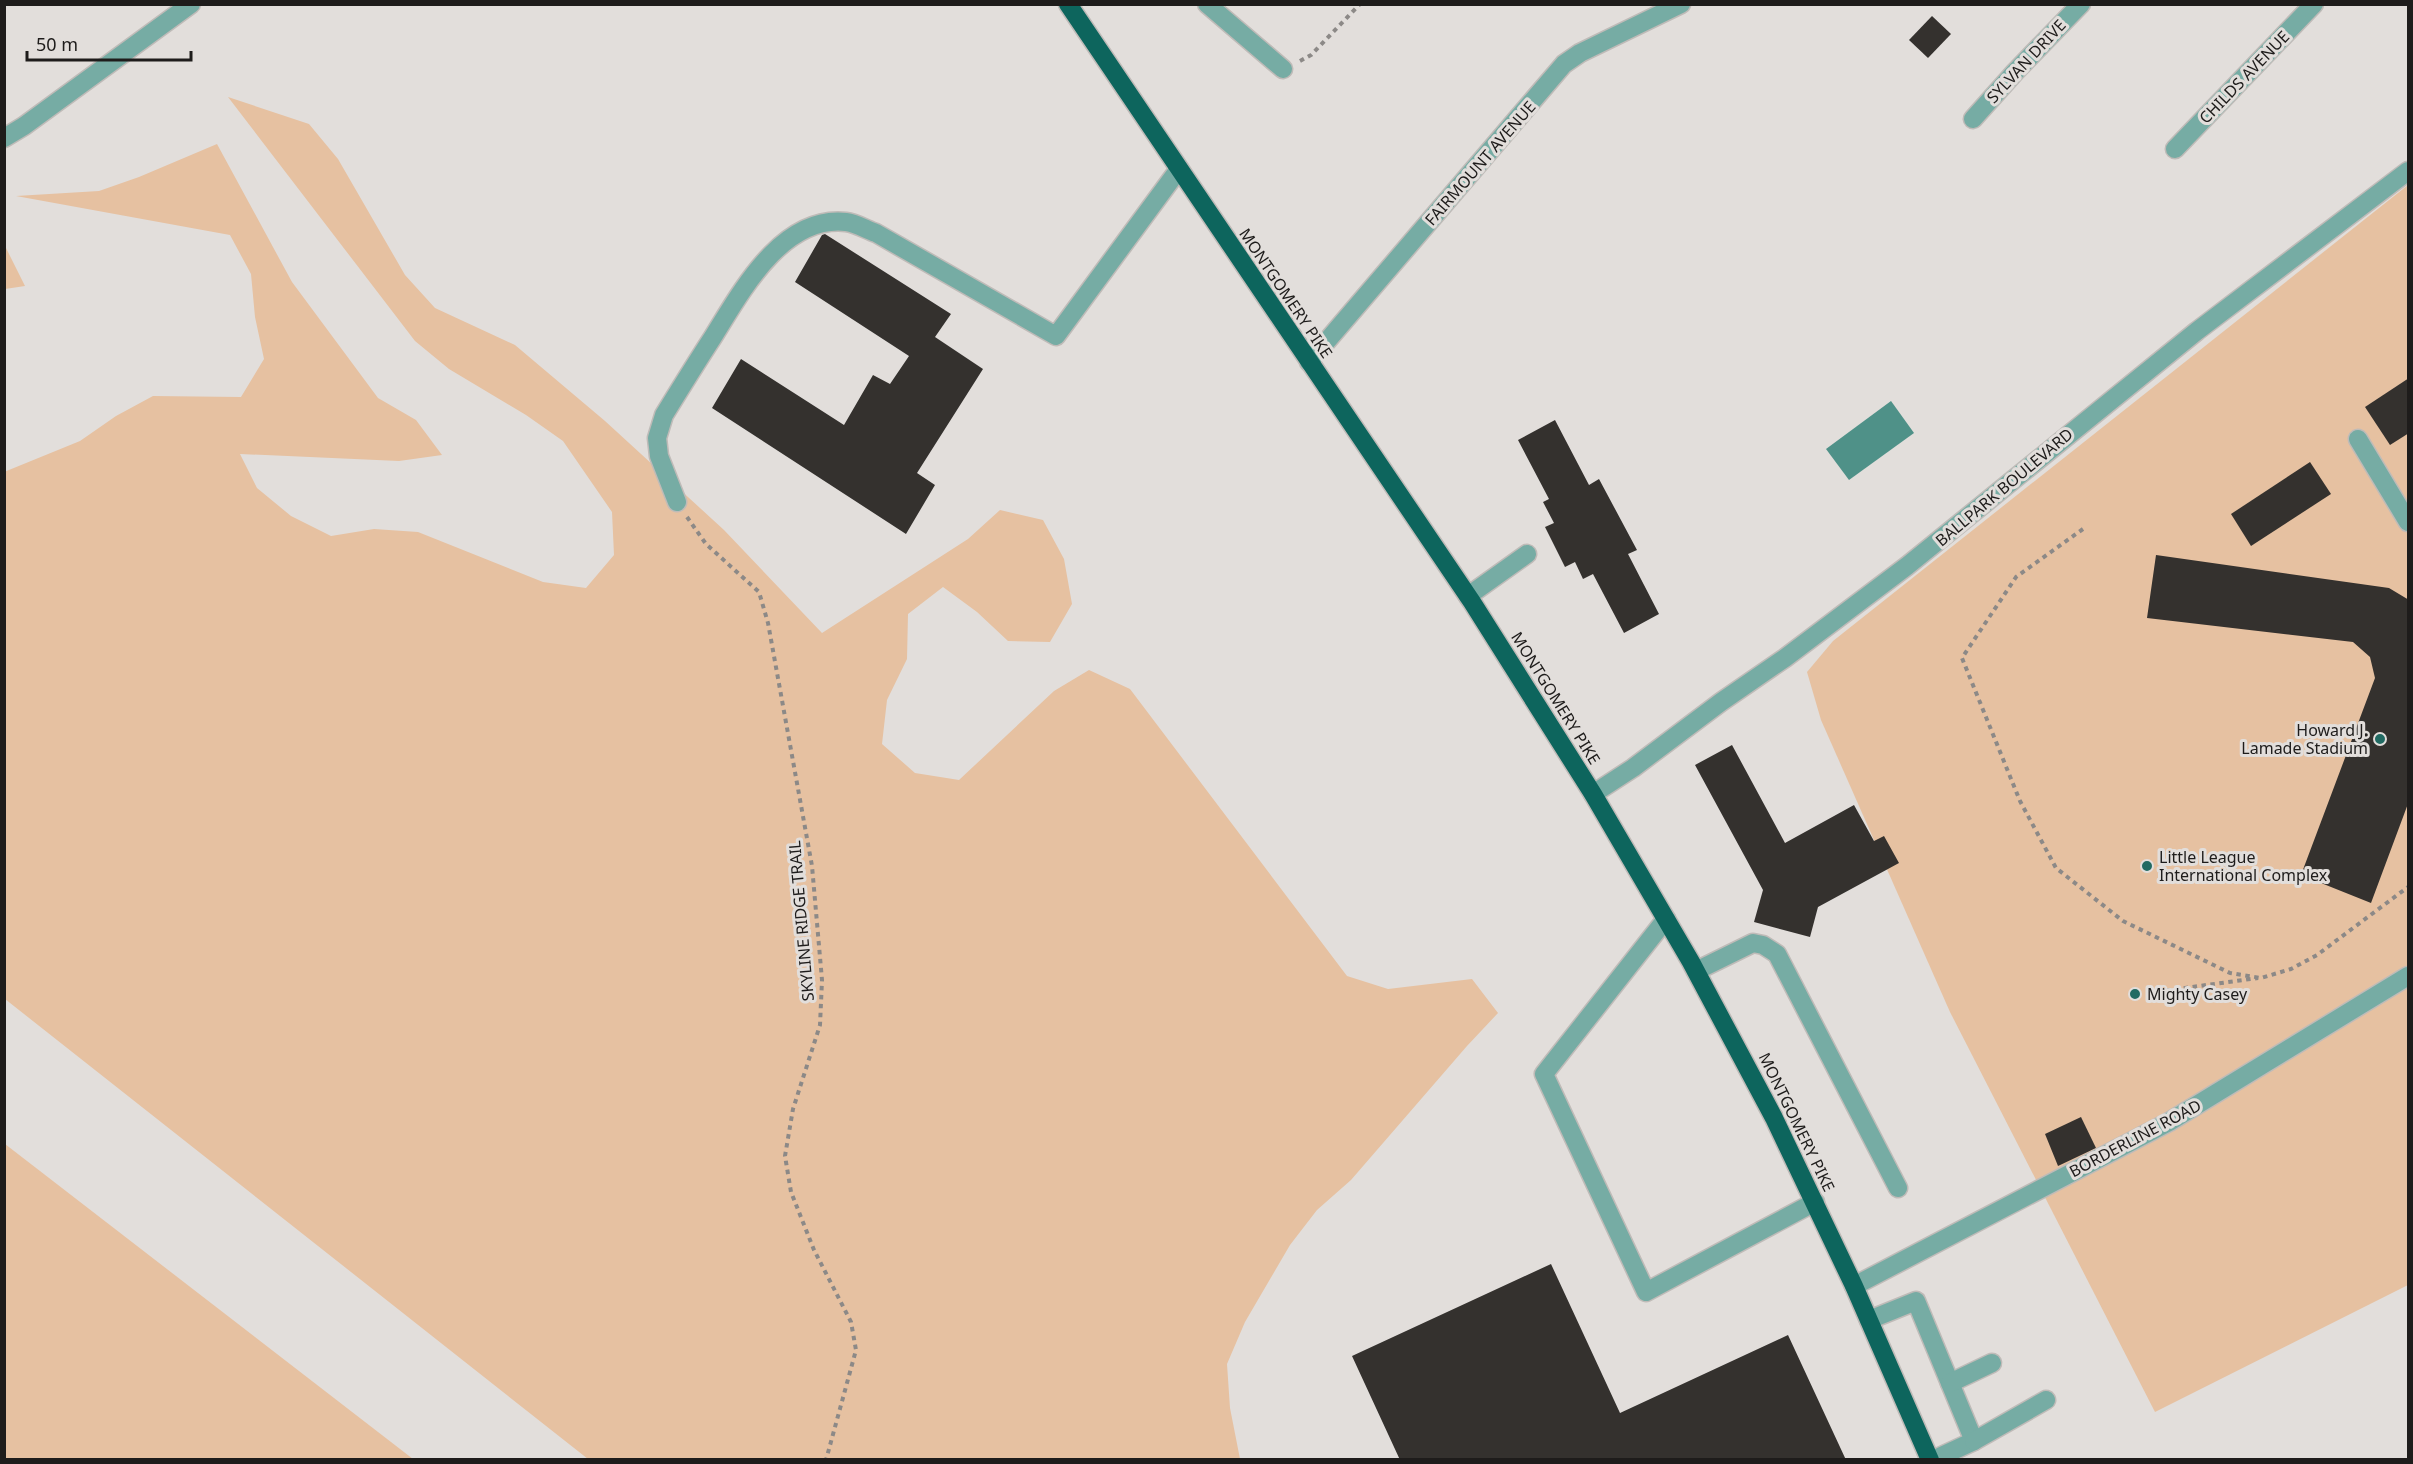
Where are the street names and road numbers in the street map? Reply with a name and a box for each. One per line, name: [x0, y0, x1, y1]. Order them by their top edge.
street label: SYLVAN DRIVE: [1981, 14, 2071, 108]
street label: CHILDS AVENUE: [2194, 26, 2294, 128]
street label: FAIRMOUNT AVENUE: [1420, 96, 1540, 230]
street label: MONTGOMERY PIKE: [1234, 224, 1338, 362]
street label: BALLPARK BOULEVARD: [1931, 423, 2077, 551]
street label: MONTGOMERY PIKE: [1506, 628, 1606, 768]
street label: SKYLINE RIDGE TRAIL: [783, 840, 819, 1002]
street label: MONTGOMERY PIKE: [1754, 1049, 1840, 1195]
street label: BORDERLINE ROAD: [2065, 1094, 2205, 1182]

